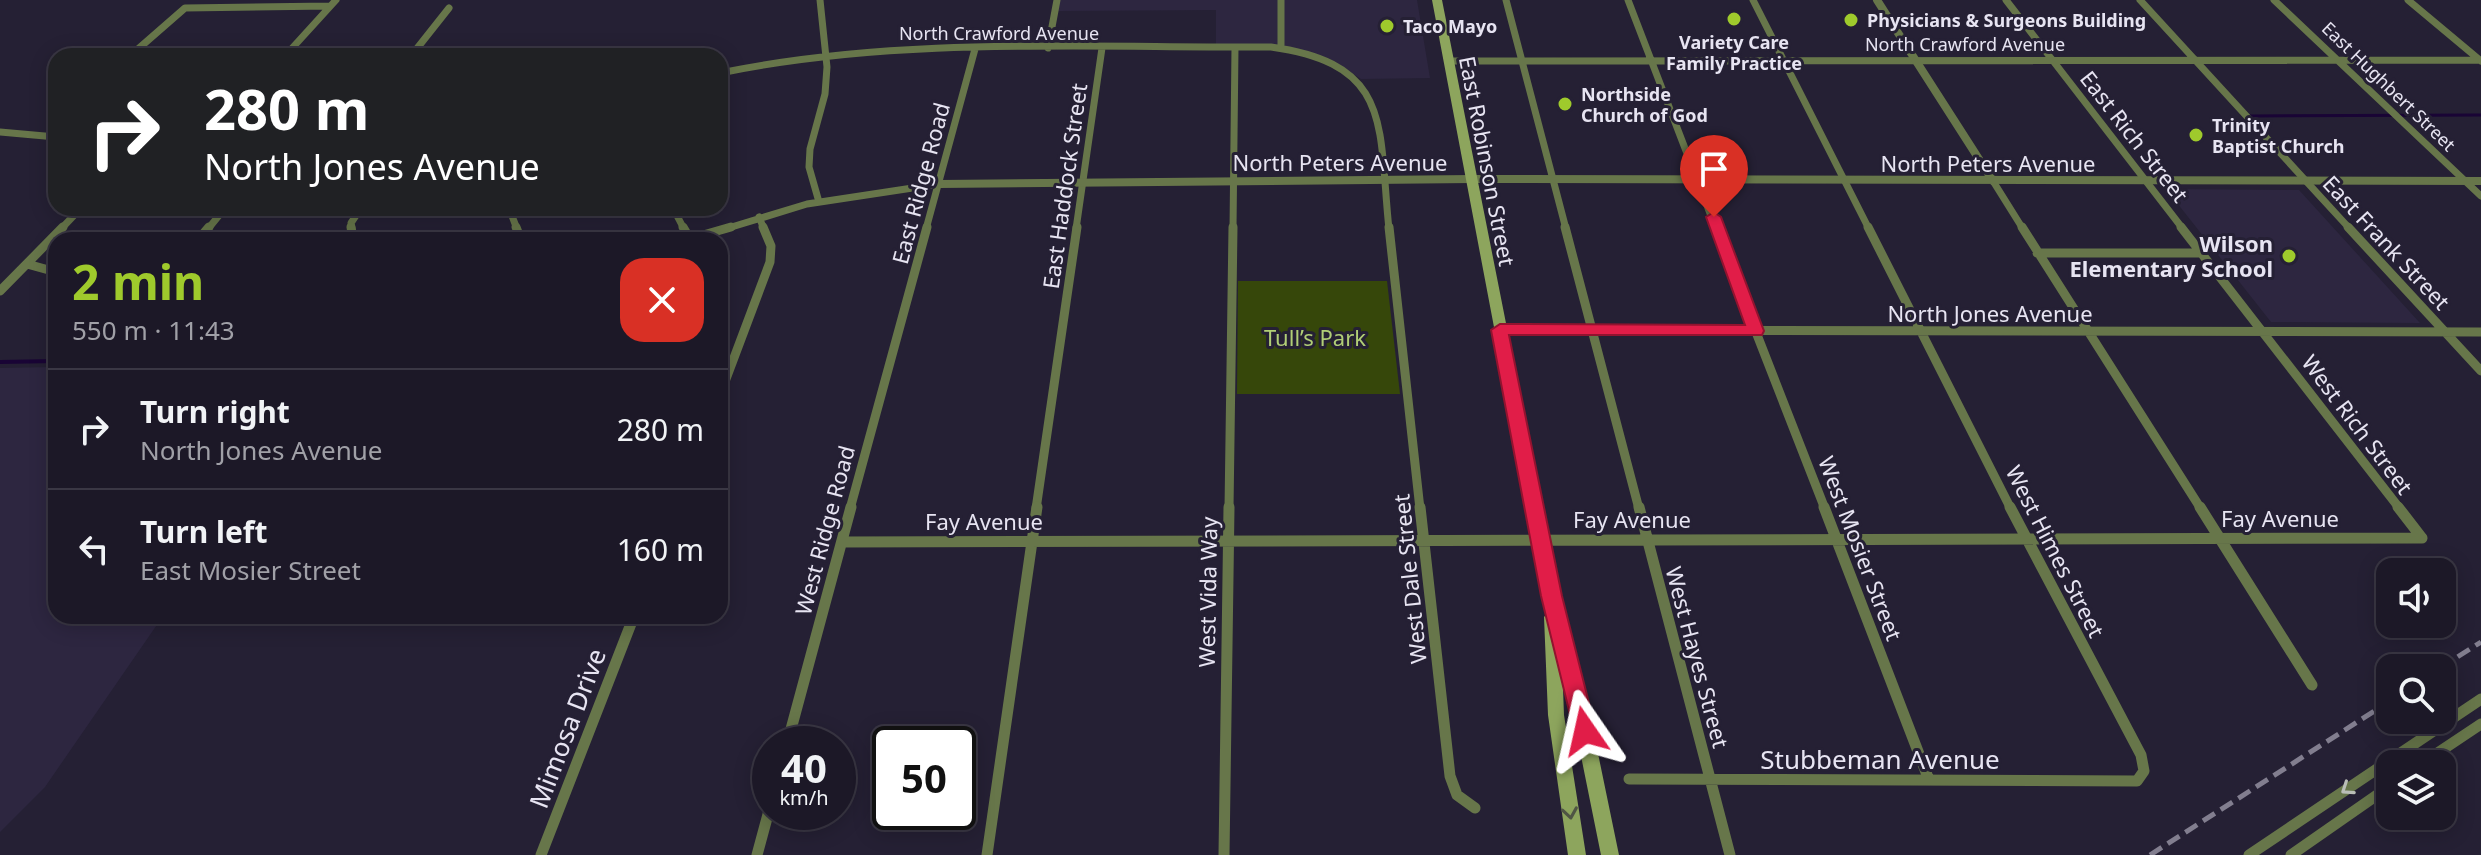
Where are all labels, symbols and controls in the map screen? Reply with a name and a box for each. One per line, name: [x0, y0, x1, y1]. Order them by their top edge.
place label: Physicians & Surgeons Building: [1867, 8, 2146, 32]
marker: Variety Care Family Practice: [1725, 10, 1743, 28]
marker: Physicians & Surgeons Building: [1842, 11, 1860, 29]
place label: Taco Mayo: [1403, 14, 1497, 38]
street label: East Hughbert Street: [2317, 16, 2461, 156]
marker: Taco Mayo: [1378, 17, 1396, 35]
street label: North Crawford Avenue: [899, 21, 1099, 45]
place label: Variety Care Family Practice: [1666, 30, 1802, 75]
street label: North Crawford Avenue: [1865, 32, 2065, 56]
street label: East Robinson Street: [1453, 54, 1523, 269]
street label: East Rich Street: [2074, 64, 2196, 208]
text: 280 m: [204, 70, 369, 146]
icon: right: [72, 80, 176, 184]
street label: East Haddock Street: [1035, 81, 1093, 291]
place label: Northside Church of God: [1581, 82, 1708, 127]
marker: Northside Church of God: [1556, 95, 1574, 113]
street label: East Ridge Road: [884, 99, 956, 267]
place label: Trinity Baptist Church: [2212, 113, 2344, 158]
marker: Trinity Baptist Church: [2187, 126, 2205, 144]
pin: [1680, 135, 1748, 217]
text: North Jones Avenue: [204, 142, 540, 191]
street label: North Peters Avenue: [1232, 147, 1448, 177]
icon: arrive: [1692, 147, 1736, 191]
street label: North Peters Avenue: [1880, 148, 2096, 178]
street label: East Frank Street: [2317, 168, 2457, 316]
place label: Wilson Elementary School: [2069, 228, 2273, 283]
marker: Wilson Elementary School: [2280, 247, 2298, 265]
text: 2 min: [72, 249, 204, 314]
button: close: [620, 258, 704, 342]
street label: North Jones Avenue: [1887, 298, 2093, 328]
text: 550 m · 11:43: [72, 312, 235, 348]
park label: Tull’s Park: [1264, 322, 1366, 352]
street label: West Rich Street: [2296, 348, 2420, 500]
text: Turn right: [140, 391, 290, 432]
icon: right: [72, 407, 116, 451]
text: 280 m: [617, 409, 704, 450]
text: North Jones Avenue: [140, 432, 383, 468]
street label: West Ridge Road: [787, 442, 861, 618]
street label: West Mosier Street: [1812, 452, 1910, 644]
street label: West Himes Street: [2000, 460, 2112, 642]
street label: West Dale Street: [1385, 493, 1433, 665]
street label: Fay Avenue: [2221, 503, 2339, 533]
street label: Fay Avenue: [1573, 504, 1691, 534]
street label: Fay Avenue: [925, 506, 1043, 536]
text: Turn left: [140, 511, 268, 552]
street label: West Vida Way: [1191, 516, 1223, 668]
icon: left: [72, 527, 116, 571]
text: 160 m: [617, 529, 704, 570]
text: East Mosier Street: [140, 552, 361, 588]
map controls: [2376, 558, 2456, 830]
button: sound: [2376, 558, 2456, 638]
street label: West Hayes Street: [1659, 563, 1737, 751]
street label: Mimosa Drive: [520, 643, 614, 813]
button: search: [2376, 654, 2456, 734]
position arrow: [1543, 689, 1627, 773]
speed limit sign: 50: [872, 726, 976, 830]
text: 40: [781, 740, 827, 795]
street label: Stubbeman Avenue: [1760, 741, 2000, 777]
button: layers: [2376, 750, 2456, 830]
one-way arrow: [2341, 780, 2355, 795]
text: km/h: [779, 784, 829, 811]
one-way arrow: [1561, 806, 1578, 820]

